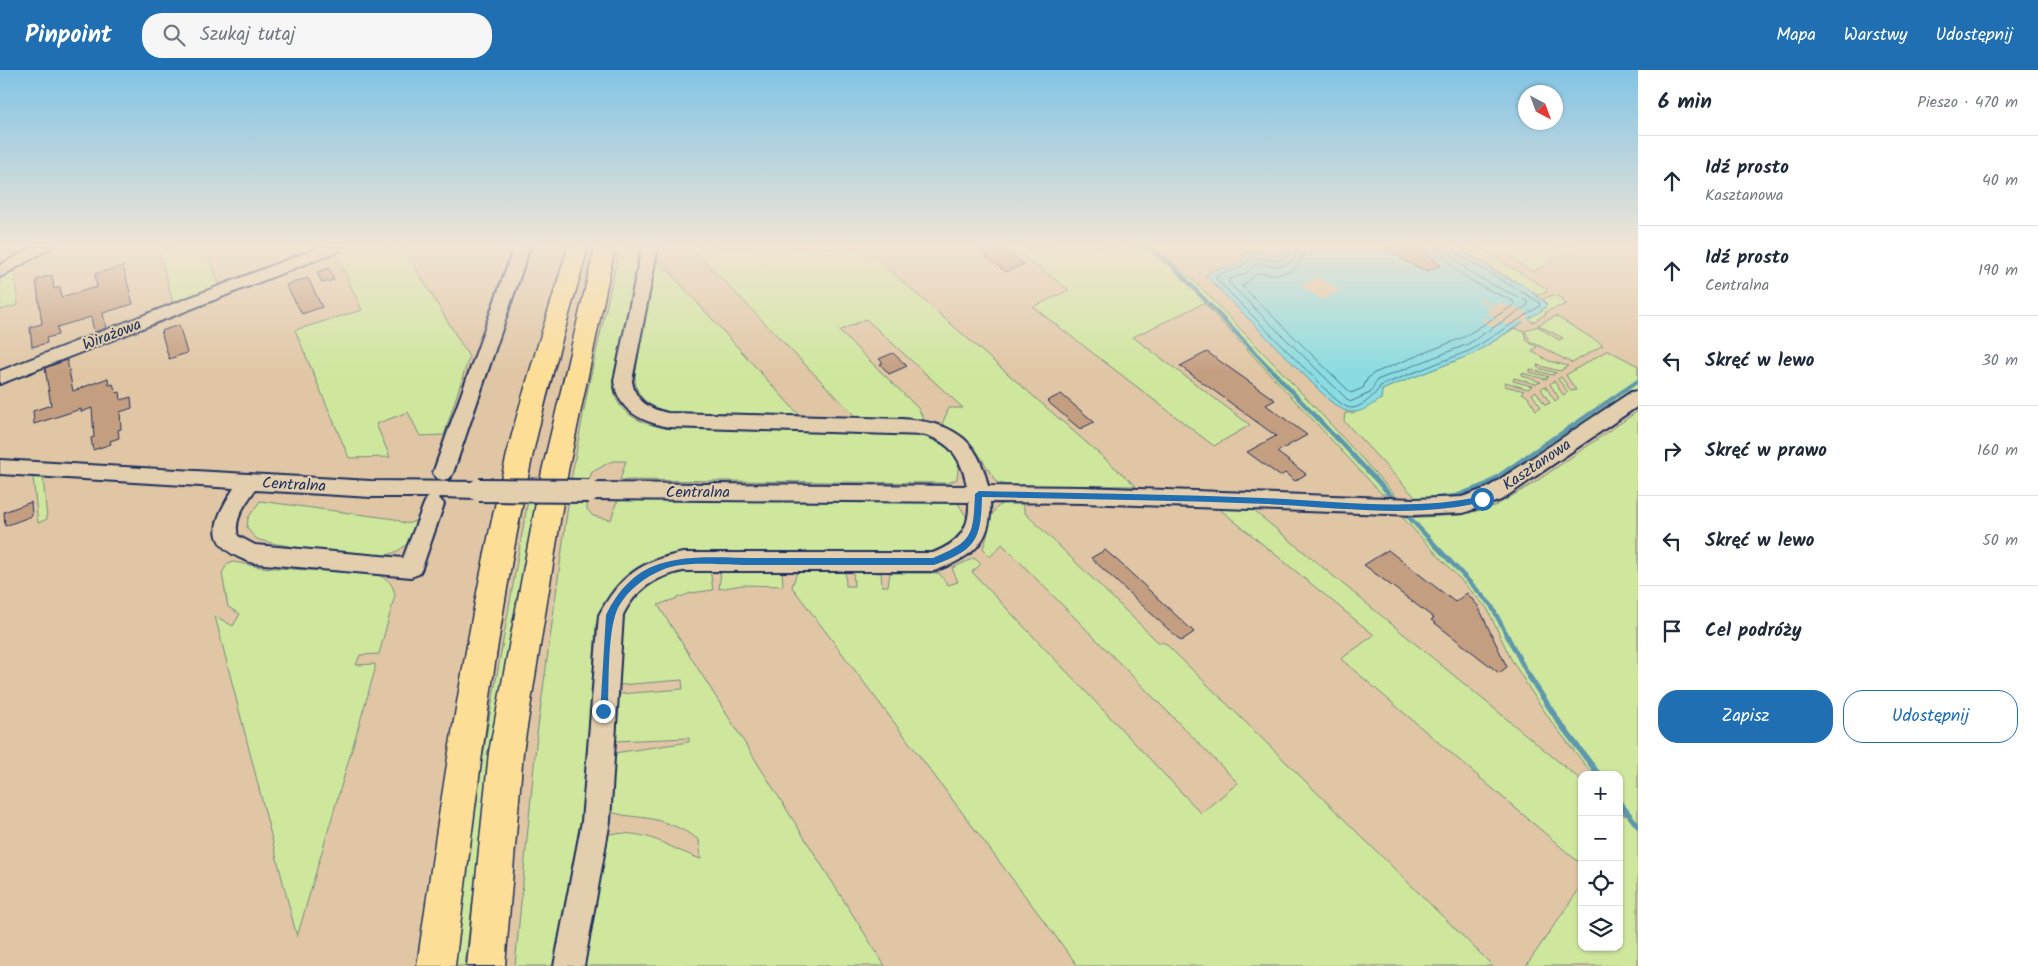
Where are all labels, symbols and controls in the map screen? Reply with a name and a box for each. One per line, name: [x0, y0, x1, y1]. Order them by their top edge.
search box: [142, 13, 492, 58]
text: Pinpoint: [25, 16, 112, 55]
text: Szukaj tutaj: [200, 20, 295, 50]
icon: search: [160, 21, 188, 49]
text: Mapa: [1776, 21, 1816, 50]
text: Warstwy: [1844, 21, 1908, 50]
text: Udostępnij: [1936, 21, 2013, 50]
north arrow: [1518, 85, 1563, 130]
text: 6 min: [1658, 86, 1712, 119]
text: Pieszo · 470 m: [1917, 90, 2018, 115]
text: Idź prosto: [1705, 153, 1789, 183]
icon: ahead: [1658, 167, 1686, 195]
text: 40 m: [1982, 168, 2018, 193]
text: Kasztanowa: [1705, 183, 1784, 208]
text: Idź prosto: [1705, 243, 1789, 273]
icon: ahead: [1658, 257, 1686, 285]
text: 190 m: [1978, 258, 2018, 283]
text: Centralna: [1705, 273, 1769, 298]
street label: Wirażowa: [79, 312, 145, 358]
text: Skręć w lewo: [1705, 346, 1814, 376]
icon: left: [1658, 347, 1686, 375]
text: 30 m: [1982, 348, 2018, 373]
street label: Kasztanowa: [1497, 433, 1577, 497]
text: Skręć w prawo: [1705, 436, 1827, 466]
icon: right: [1658, 437, 1686, 465]
text: 160 m: [1977, 438, 2018, 463]
street label: Centralna: [261, 471, 327, 499]
street label: Centralna: [666, 480, 730, 505]
route start: [1471, 488, 1494, 511]
text: Skręć w lewo: [1705, 526, 1814, 556]
icon: left: [1658, 527, 1686, 555]
text: 50 m: [1982, 528, 2018, 553]
text: Cel podróży: [1705, 616, 1802, 646]
icon: arrive: [1658, 617, 1686, 645]
button: Zapisz: [1658, 690, 1833, 743]
button: Udostępnij: [1843, 690, 2018, 743]
route end: [592, 700, 615, 723]
map controls: [1578, 771, 1623, 951]
button: +: [1578, 771, 1623, 816]
button: −: [1578, 816, 1623, 861]
button: locate: [1578, 861, 1623, 906]
button: layers: [1578, 906, 1623, 951]

